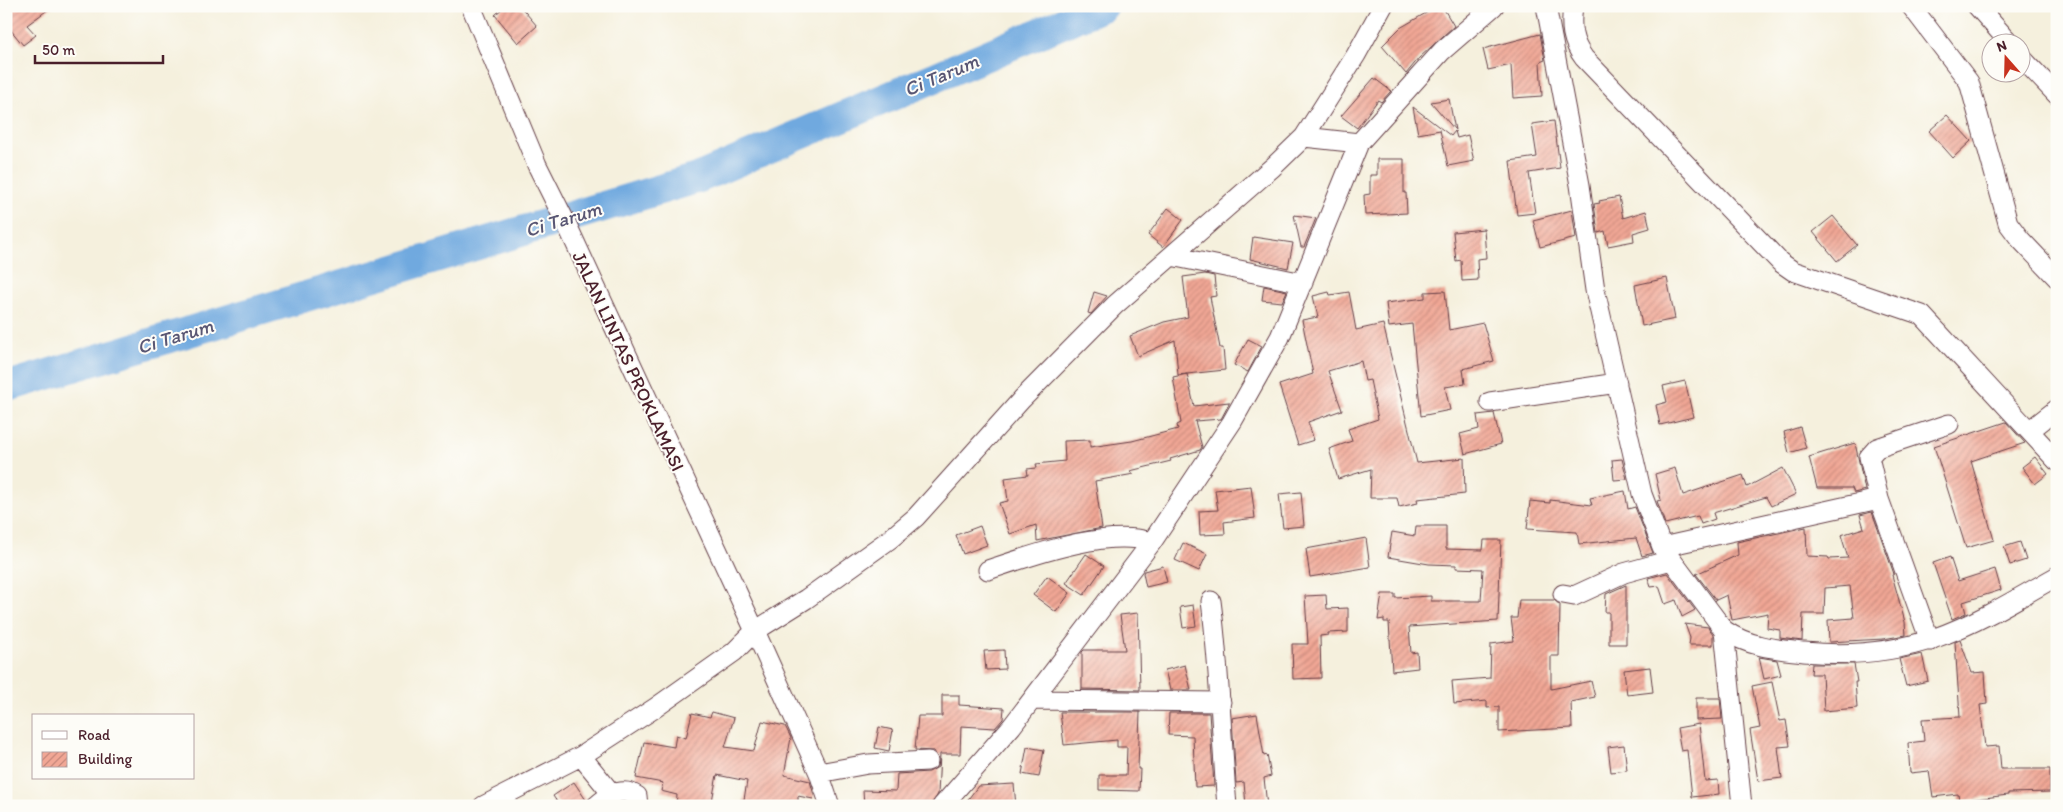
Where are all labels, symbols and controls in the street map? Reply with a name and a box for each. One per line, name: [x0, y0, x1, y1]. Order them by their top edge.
scale bar: [35, 32, 162, 64]
north arrow: [1980, 32, 2030, 82]
text: N: [1994, 37, 2009, 56]
text: 50 m: [42, 41, 75, 59]
water label: Ci Tarum: [900, 48, 983, 101]
water label: Ci Tarum: [522, 196, 605, 242]
street label: JALAN LINTAS PROKLAMASI: [567, 248, 690, 475]
water label: Ci Tarum: [134, 313, 217, 359]
legend: [32, 714, 195, 780]
text: Road: [78, 726, 111, 744]
text: Building: [78, 750, 132, 768]

